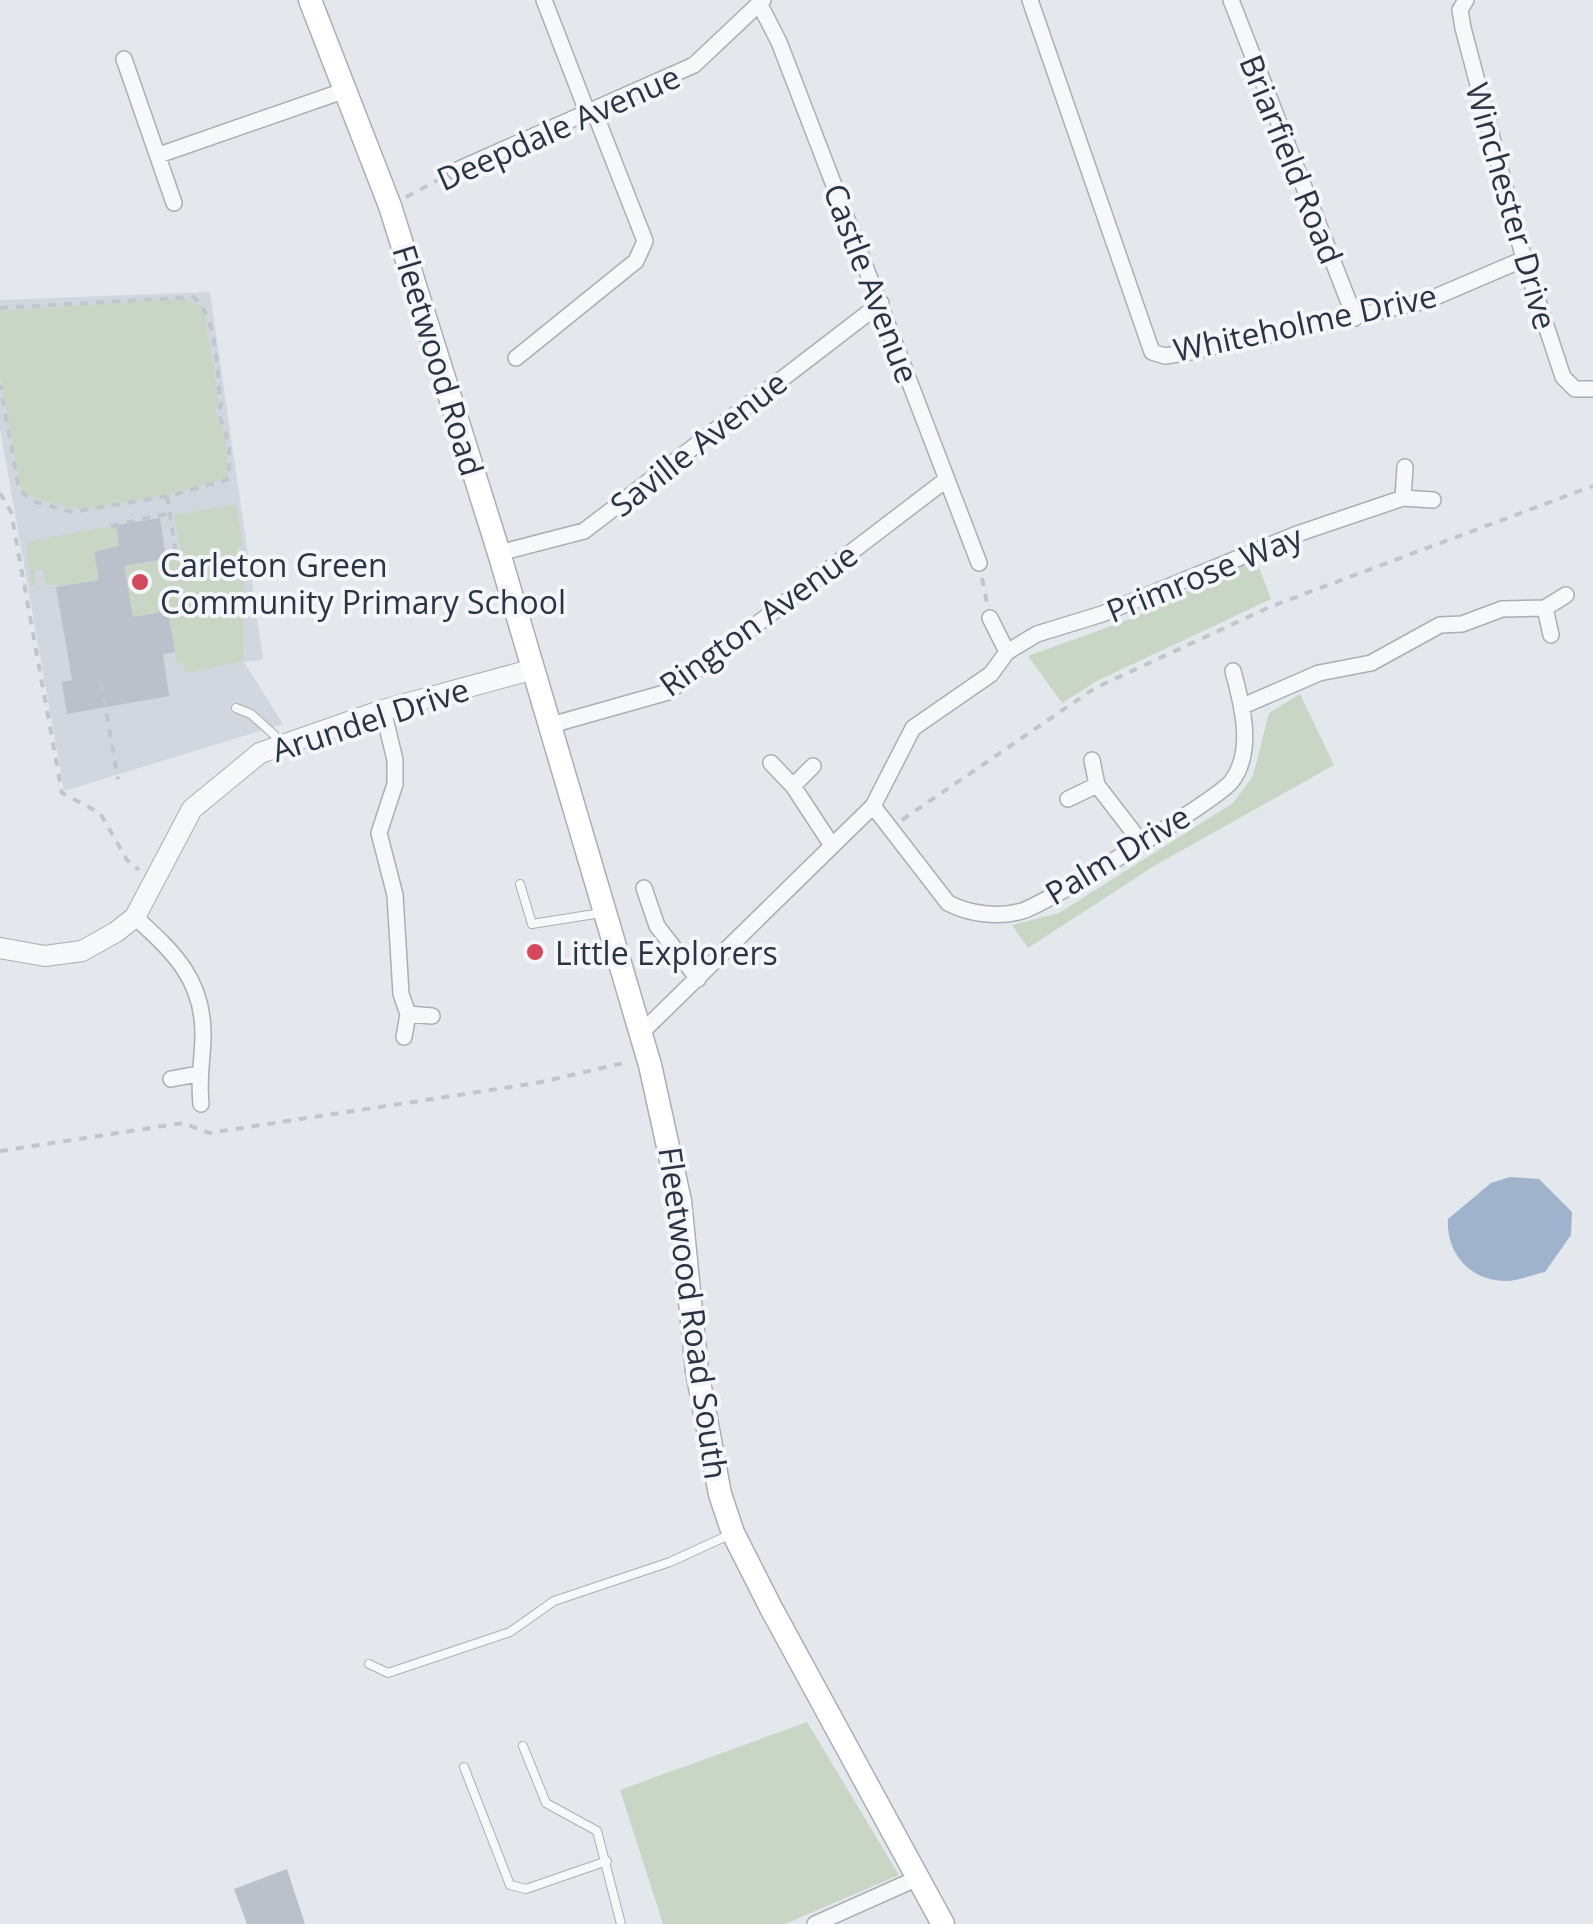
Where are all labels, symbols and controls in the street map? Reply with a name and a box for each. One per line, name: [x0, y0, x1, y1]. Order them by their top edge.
street label: Briarfield Road: [1231, 48, 1353, 270]
street label: Deepdale Avenue: [430, 54, 686, 200]
street label: Winchester Drive: [1456, 78, 1568, 334]
street label: Castle Avenue: [814, 177, 930, 389]
street label: Fleetwood Road: [383, 239, 495, 481]
street label: Whiteholme Drive: [1170, 273, 1440, 371]
street label: Saville Avenue: [601, 360, 795, 526]
street label: Primrose Way: [1100, 514, 1309, 632]
street label: Rington Avenue: [650, 533, 866, 705]
place label: Carleton Green Community Primary School: [160, 543, 566, 623]
marker: Carleton Green Community Primary School: [129, 571, 151, 593]
street label: Arundel Drive: [266, 667, 474, 771]
street label: Palm Drive: [1037, 794, 1197, 914]
place label: Little Explorers: [555, 931, 778, 974]
marker: Little Explorers: [524, 941, 546, 963]
street label: Fleetwood Road South: [649, 1144, 739, 1482]

